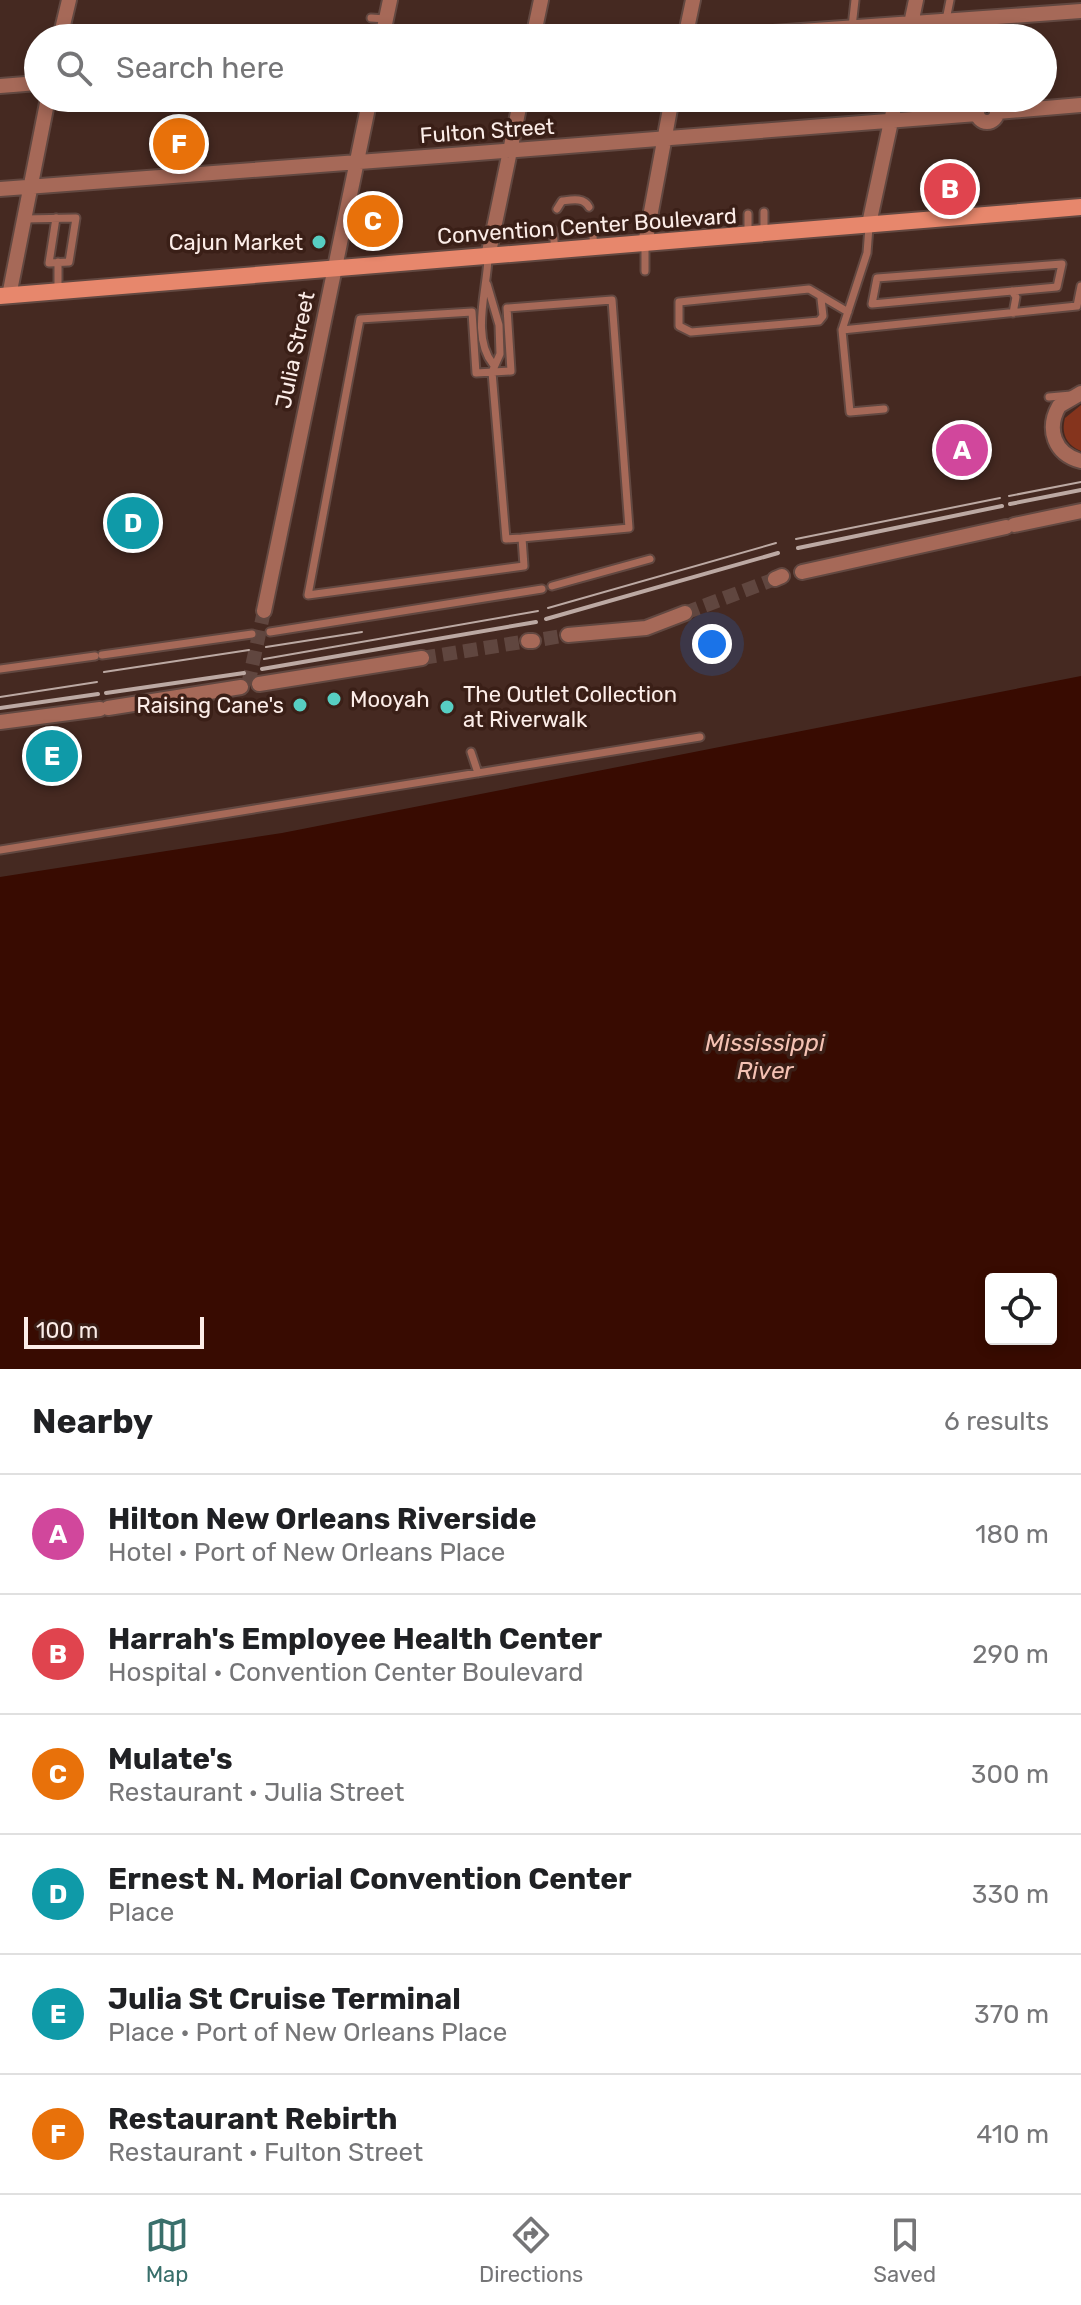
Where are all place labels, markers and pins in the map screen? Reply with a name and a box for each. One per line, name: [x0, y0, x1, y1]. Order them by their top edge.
pin: F: [153, 114, 205, 174]
pin: B: [924, 159, 976, 219]
pin: C: [347, 191, 399, 251]
place label: Cajun Market: [169, 229, 303, 256]
marker: Cajun Market: [310, 233, 328, 251]
pin: A: [936, 420, 988, 480]
pin: D: [107, 493, 159, 553]
place label: The Outlet Collection at Riverwalk: [463, 681, 677, 733]
place label: Mooyah: [350, 686, 430, 713]
marker: Mooyah: [325, 690, 343, 708]
place label: Raising Cane's: [136, 692, 284, 719]
marker: Raising Cane's: [291, 696, 309, 714]
marker: The Outlet Collection at Riverwalk: [438, 698, 456, 716]
pin: E: [26, 726, 78, 786]

